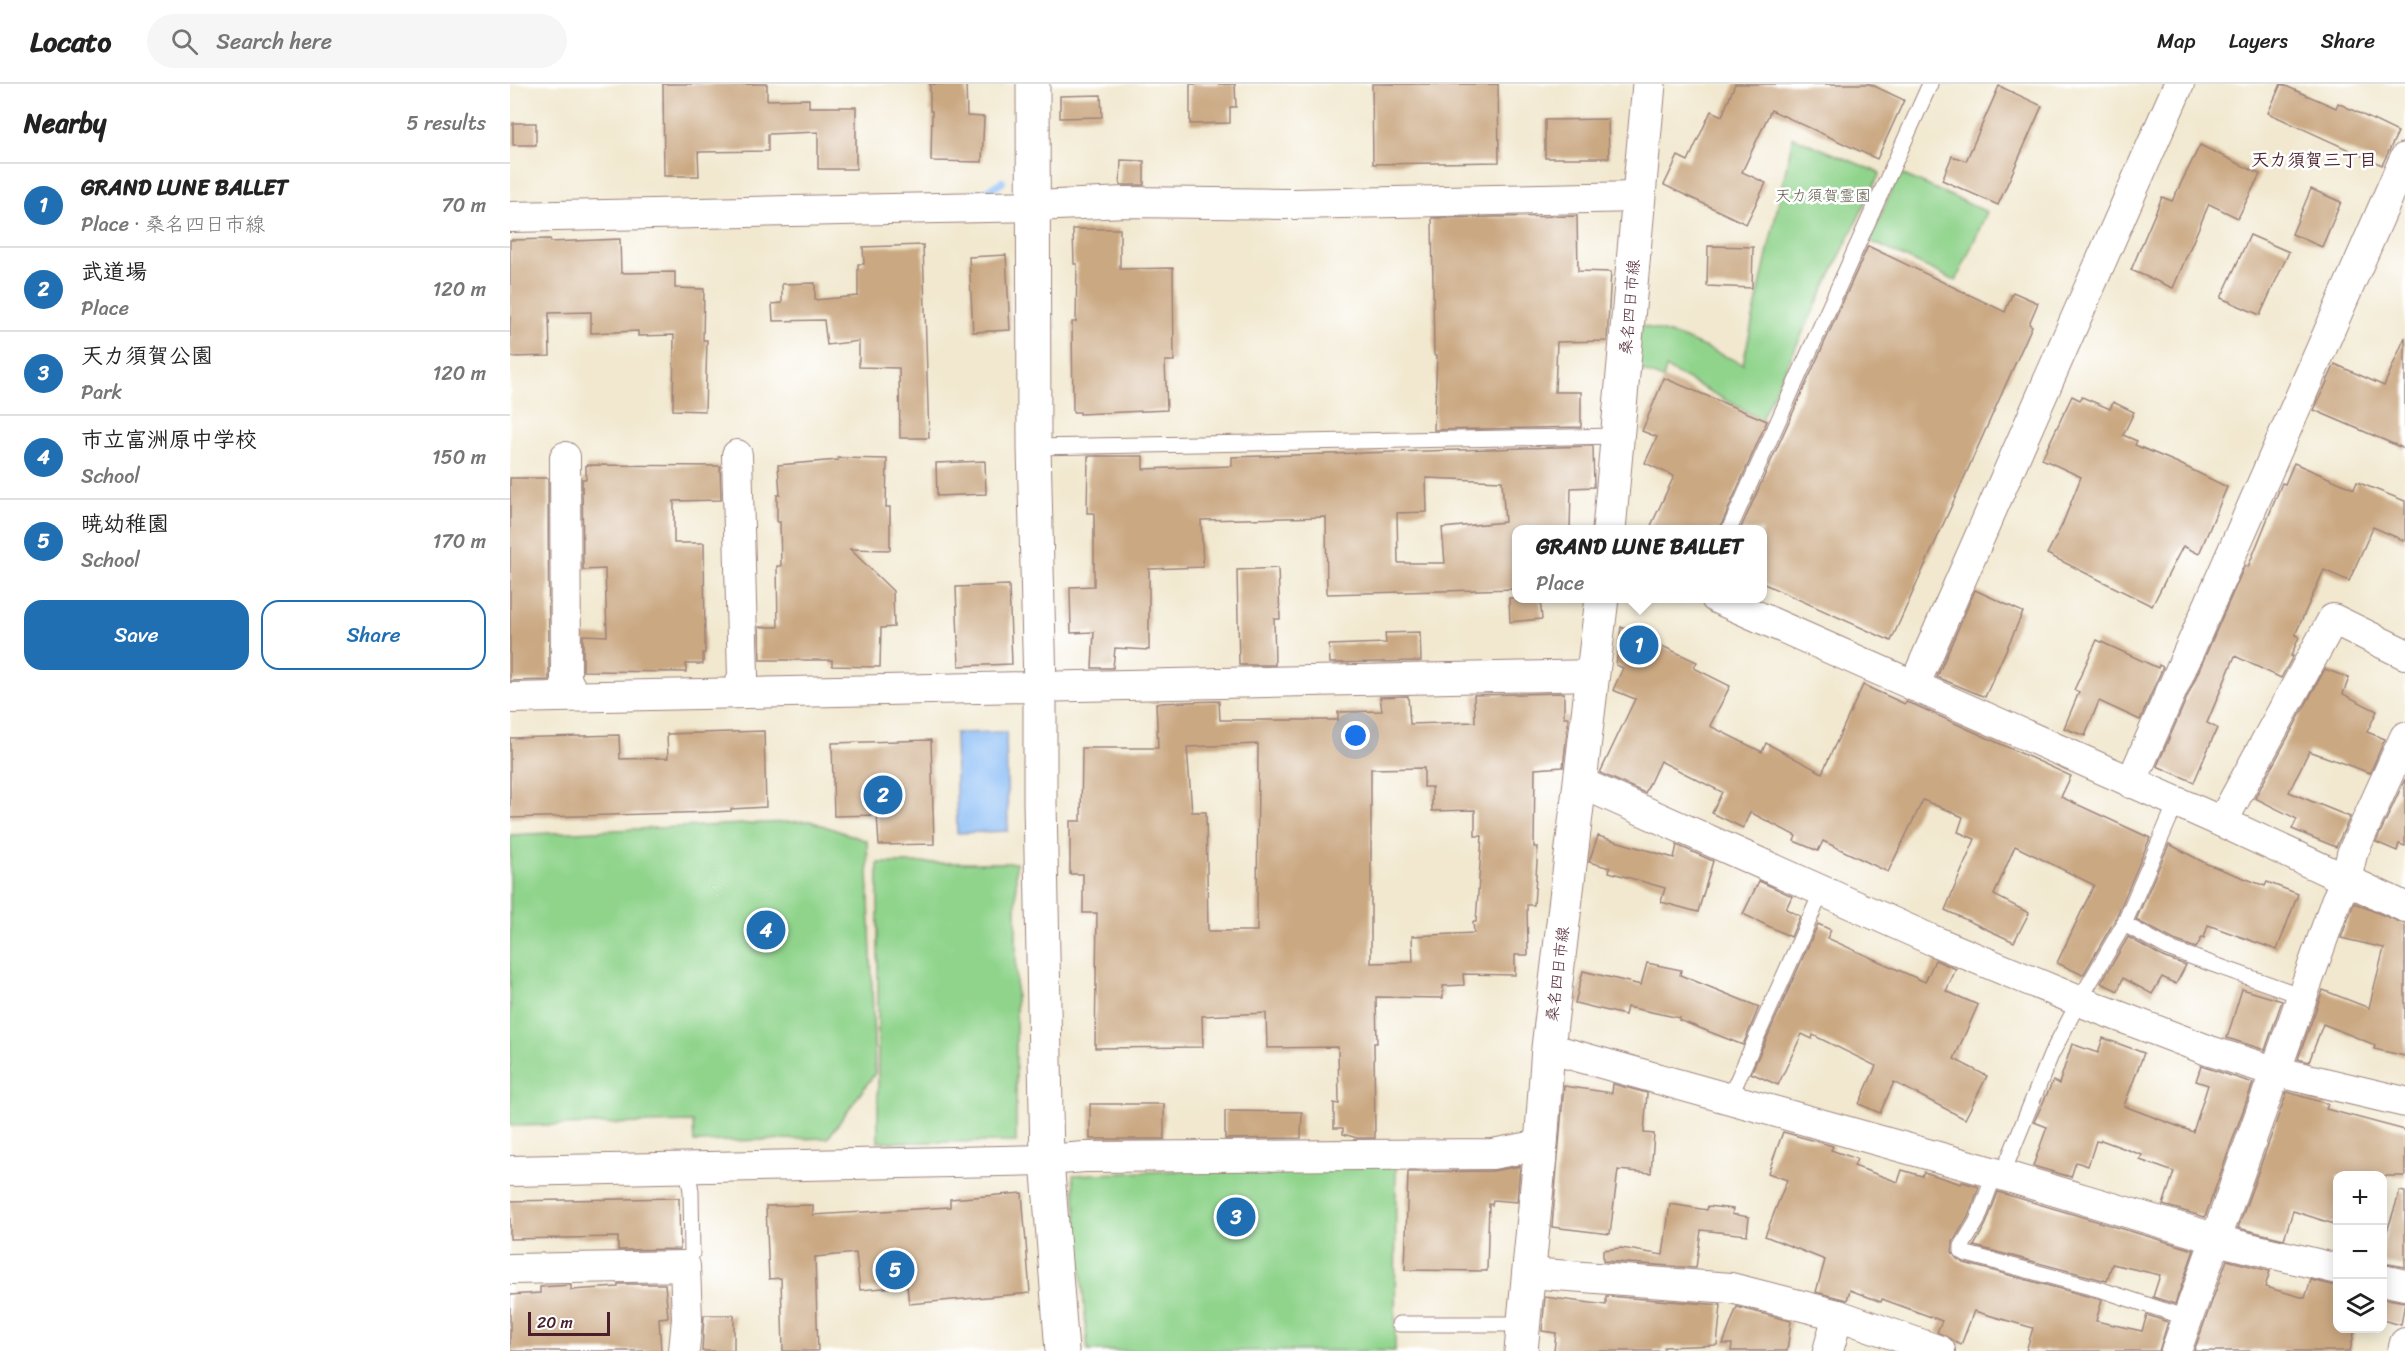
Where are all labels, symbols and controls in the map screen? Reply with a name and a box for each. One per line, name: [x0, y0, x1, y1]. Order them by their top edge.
search box: [147, 14, 567, 68]
text: Locato: [30, 17, 111, 66]
text: Search here: [216, 22, 332, 61]
text: Map: [2157, 22, 2196, 60]
text: Layers: [2229, 22, 2288, 60]
text: Share: [2321, 22, 2375, 60]
icon: search: [168, 25, 201, 58]
text: Nearby: [24, 100, 106, 146]
text: 5 results: [407, 106, 486, 141]
district label: 天カ須賀三丁目: [2251, 144, 2377, 176]
text: GRAND LUNE BALLET: [81, 168, 288, 207]
park label: 天カ須賀霊園: [1775, 181, 1871, 210]
text: 1: [39, 188, 48, 223]
text: 70 m: [441, 188, 486, 223]
text: Place · 桑名四日市線: [81, 207, 265, 242]
text: 武道場: [81, 252, 147, 291]
street label: 桑名四日市線: [1611, 258, 1648, 356]
text: 2: [38, 272, 49, 307]
text: 120 m: [433, 272, 486, 307]
text: Place: [81, 291, 129, 326]
text: 天カ須賀公園: [81, 336, 213, 375]
text: 3: [38, 356, 49, 391]
text: 120 m: [433, 356, 486, 391]
text: Park: [81, 375, 122, 410]
text: 市立富洲原中学校: [81, 420, 257, 459]
text: 4: [37, 440, 50, 475]
text: 150 m: [432, 440, 486, 475]
text: School: [81, 459, 140, 494]
text: 暁幼稚園: [81, 504, 169, 543]
text: 5: [37, 524, 50, 559]
text: 170 m: [433, 524, 486, 559]
popup: [1512, 525, 1767, 603]
text: GRAND LUNE BALLET: [1536, 527, 1743, 566]
text: School: [81, 543, 140, 578]
text: Place: [1536, 566, 1584, 601]
button: Save: [24, 600, 249, 670]
button: Share: [261, 600, 486, 670]
pin: 1: [1620, 622, 1658, 668]
your location: [1341, 721, 1370, 750]
pin: 2: [864, 772, 902, 818]
pin: 4: [746, 908, 786, 952]
street label: 桑名四日市線: [1537, 925, 1578, 1023]
map controls: [2333, 1171, 2387, 1333]
button: +: [2333, 1171, 2387, 1225]
pin: 3: [1216, 1194, 1256, 1240]
button: −: [2333, 1225, 2387, 1279]
pin: 5: [876, 1248, 914, 1292]
button: layers: [2333, 1279, 2387, 1333]
text: 20 m: [537, 1308, 573, 1337]
scale bar: [528, 1309, 610, 1336]

